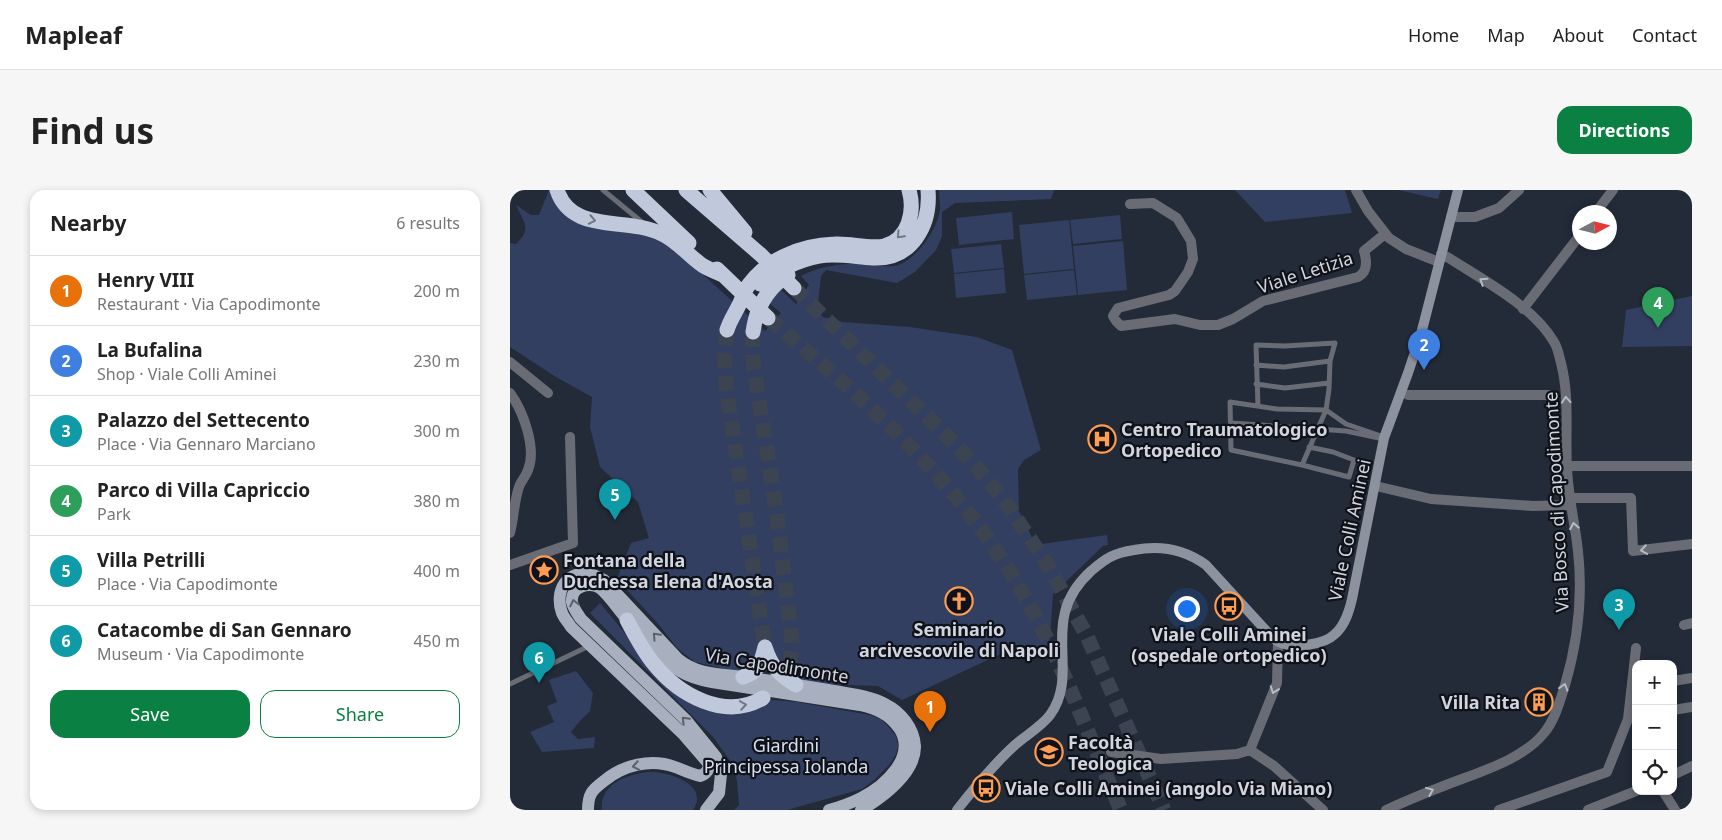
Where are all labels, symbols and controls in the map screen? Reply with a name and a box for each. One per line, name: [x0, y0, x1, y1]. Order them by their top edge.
text: Mapleaf: [25, 18, 122, 51]
text: Home: [1408, 23, 1459, 47]
text: Map: [1487, 23, 1525, 47]
text: About: [1553, 23, 1604, 47]
text: Contact: [1632, 23, 1697, 47]
button: Directions: [1557, 106, 1692, 154]
text: Find us: [30, 107, 154, 154]
north arrow: [1572, 205, 1617, 250]
text: Nearby: [50, 209, 126, 237]
text: 6 results: [396, 212, 460, 234]
one-way arrow: [587, 214, 596, 224]
one-way arrow: [897, 229, 906, 238]
street label: Viale Letizia: [1254, 245, 1356, 299]
text: Henry VIII: [97, 267, 194, 293]
one-way arrow: [1480, 277, 1489, 287]
text: 1: [61, 280, 71, 302]
text: 200 m: [413, 280, 460, 302]
pin: 4: [1642, 287, 1674, 328]
text: Restaurant · Via Capodimonte: [97, 293, 321, 315]
pin: 2: [1408, 329, 1440, 370]
text: La Bufalina: [97, 337, 203, 363]
text: 2: [61, 350, 71, 372]
text: 230 m: [413, 350, 460, 372]
text: Shop · Viale Colli Aminei: [97, 363, 277, 385]
street label: Via Bosco di Capodimonte: [1538, 391, 1574, 613]
one-way arrow: [1561, 396, 1572, 404]
text: Palazzo del Settecento: [97, 407, 310, 433]
place label: Centro Traumatologico Ortopedico: [1121, 417, 1327, 462]
text: 3: [61, 420, 71, 442]
text: 300 m: [413, 420, 460, 442]
hospital icon: Centro Traumatologico Ortopedico: [1087, 424, 1117, 454]
text: Place · Via Gennaro Marciano: [97, 433, 316, 455]
street label: Viale Colli Aminei: [1322, 457, 1376, 603]
text: Parco di Villa Capriccio: [97, 477, 310, 503]
pin: 5: [599, 479, 631, 520]
text: 4: [61, 490, 71, 512]
text: 380 m: [413, 490, 460, 512]
text: Park: [97, 503, 131, 525]
one-way arrow: [1570, 522, 1580, 531]
one-way arrow: [1639, 544, 1647, 555]
text: Villa Petrilli: [97, 547, 205, 573]
place label: Fontana della Duchessa Elena d'Aosta: [563, 548, 773, 593]
place icon: Fontana della Duchessa Elena d'Aosta: [529, 555, 559, 585]
text: 5: [61, 560, 71, 582]
text: 400 m: [413, 560, 460, 582]
text: Place · Via Capodimonte: [97, 573, 278, 595]
church icon: Seminario arcivescovile di Napoli: [944, 586, 974, 616]
pin: 3: [1603, 589, 1635, 630]
bus stop icon: Viale Colli Aminei (ospedale ortopedico): [1214, 591, 1244, 621]
your location: [1174, 596, 1200, 622]
one-way arrow: [569, 599, 580, 607]
text: Catacombe di San Gennaro: [97, 617, 352, 643]
place label: Seminario arcivescovile di Napoli: [859, 617, 1059, 662]
place label: Viale Colli Aminei (ospedale ortopedico): [1131, 622, 1327, 667]
text: 6: [61, 630, 71, 652]
text: 450 m: [413, 630, 460, 652]
one-way arrow: [653, 632, 662, 641]
pin: 6: [523, 642, 555, 683]
street label: Via Capodimonte: [704, 642, 850, 688]
text: Museum · Via Capodimonte: [97, 643, 304, 665]
map controls: [1632, 660, 1677, 795]
button: +: [1632, 660, 1677, 705]
one-way arrow: [1559, 683, 1569, 691]
one-way arrow: [1269, 685, 1280, 694]
building icon: Villa Rita: [1524, 687, 1554, 717]
button: Save: [50, 690, 250, 738]
button: Share: [260, 690, 460, 738]
place label: Villa Rita: [1441, 690, 1520, 714]
pin: 1: [914, 691, 946, 732]
one-way arrow: [738, 701, 747, 711]
button: −: [1632, 705, 1677, 750]
one-way arrow: [682, 717, 691, 726]
place label: Facoltà Teologica: [1068, 730, 1153, 775]
park label: Giardini Principessa Iolanda: [704, 733, 868, 778]
school or university icon: Facoltà Teologica: [1034, 737, 1064, 767]
button: locate: [1632, 750, 1677, 795]
one-way arrow: [632, 760, 640, 770]
bus stop icon: Viale Colli Aminei (angolo Via Miano): [971, 773, 1001, 803]
place label: Viale Colli Aminei (angolo Via Miano): [1005, 776, 1332, 800]
one-way arrow: [1426, 787, 1434, 797]

